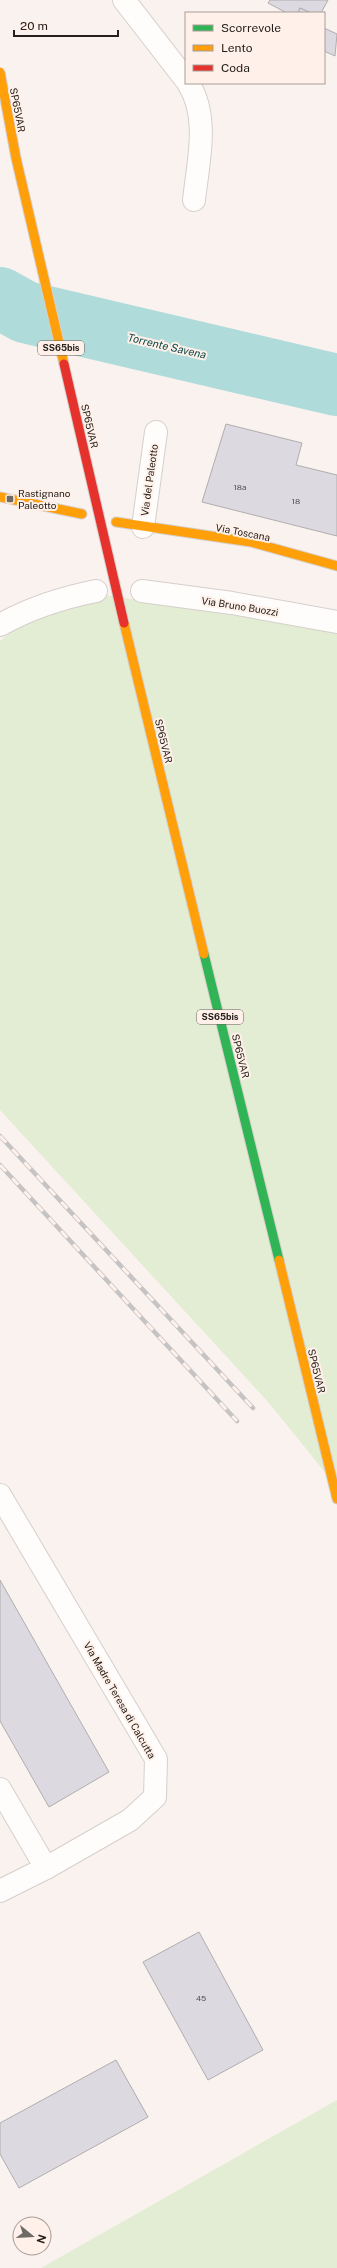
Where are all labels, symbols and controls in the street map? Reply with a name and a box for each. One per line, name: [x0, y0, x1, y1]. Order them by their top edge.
scale bar: [14, 12, 118, 38]
legend: [185, 12, 325, 84]
text: 20 m: [20, 19, 48, 33]
text: Scorrevole: [221, 21, 281, 35]
text: Lento: [221, 41, 253, 55]
text: Coda: [221, 61, 250, 75]
street label: SP65VAR: [8, 87, 28, 134]
water label: Torrente Savena: [127, 331, 208, 361]
road number: SS65bis: [38, 341, 84, 355]
street label: SP65VAR: [79, 403, 101, 450]
street label: Via del Paleotto: [138, 443, 160, 517]
house number: 18a: [234, 482, 246, 492]
place label: Rastignano Paleotto: [18, 487, 71, 511]
marker: Rastignano Paleotto: [5, 494, 15, 504]
house number: 18: [292, 496, 300, 506]
street label: Via Toscana: [215, 521, 271, 543]
street label: Via Bruno Buozzi: [201, 594, 279, 618]
street label: SP65VAR: [153, 718, 175, 765]
road number: SS65bis: [197, 1010, 243, 1024]
street label: SP65VAR: [230, 1033, 252, 1080]
street label: SP65VAR: [306, 1348, 328, 1395]
street label: Via Madre Teresa di Calcutta: [82, 1640, 158, 1760]
house number: 45: [196, 1993, 206, 2003]
north arrow: [12, 2216, 52, 2256]
text: N: [34, 2233, 49, 2245]

